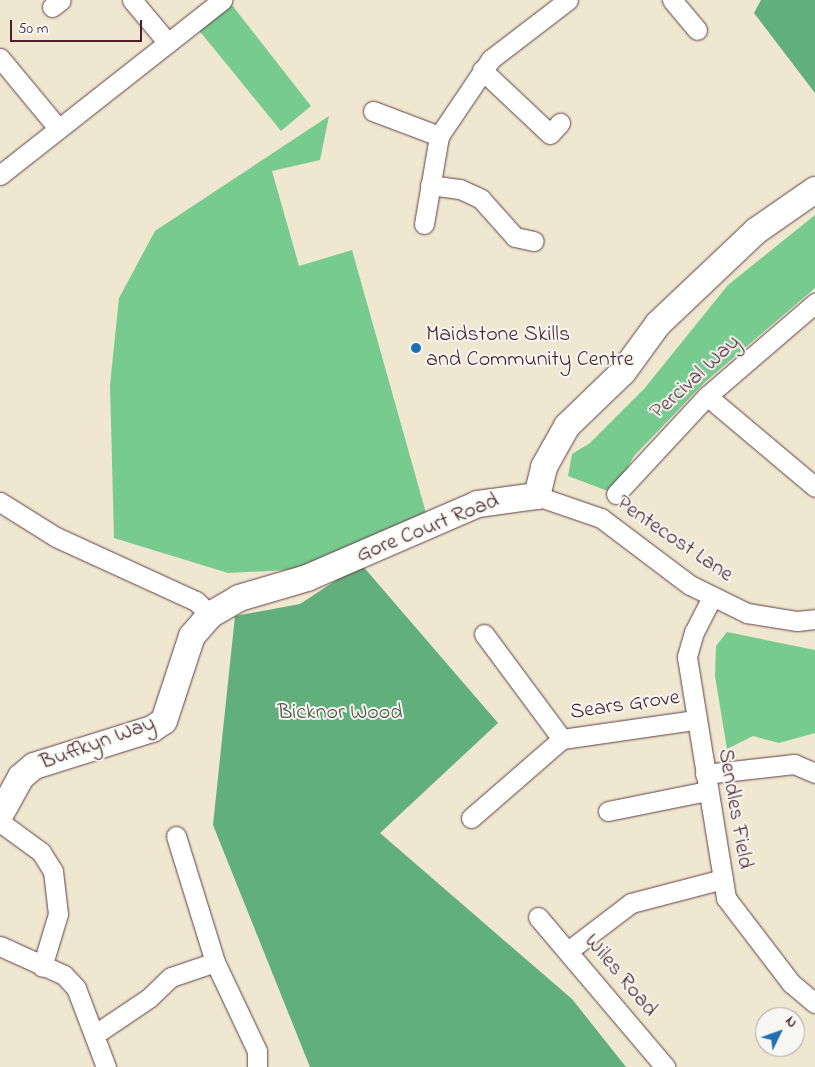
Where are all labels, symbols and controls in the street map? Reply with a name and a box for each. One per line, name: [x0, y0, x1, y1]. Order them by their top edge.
scale bar: [12, 10, 145, 42]
text: 50 m: [18, 18, 48, 40]
place label: Maidstone Skills and Community Centre: [426, 322, 634, 374]
street label: Percival Way: [646, 330, 746, 426]
marker: Maidstone Skills and Community Centre: [410, 342, 422, 354]
street label: Gore Court Road: [353, 488, 503, 570]
street label: Pentecost Lane: [610, 491, 738, 589]
street label: Sears Grove: [568, 685, 682, 727]
park label: Bicknor Wood: [277, 701, 403, 727]
street label: Buffkyn Way: [37, 711, 159, 777]
street label: Sendles Field: [710, 747, 758, 871]
street label: Wiles Road: [578, 929, 662, 1023]
north arrow: [755, 1007, 805, 1057]
text: N: [780, 1012, 802, 1033]

